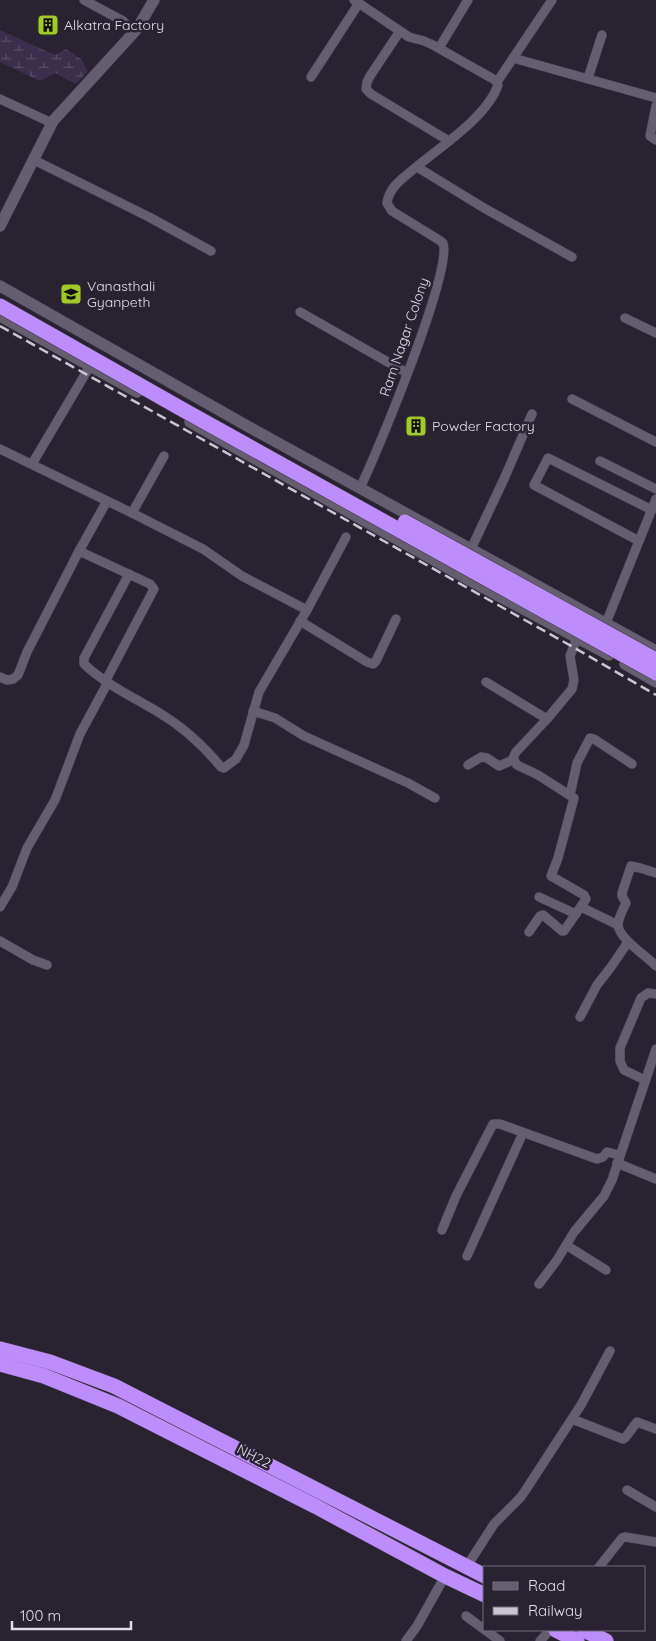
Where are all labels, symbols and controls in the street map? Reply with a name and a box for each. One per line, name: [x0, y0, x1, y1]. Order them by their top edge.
building icon: Alkatra Factory: [36, 13, 60, 37]
place label: Alkatra Factory: [64, 16, 164, 34]
street label: Ram Nagar Colony: [375, 275, 433, 399]
place label: Vanasthali Gyanpeth: [87, 277, 155, 311]
school or university icon: Vanasthali Gyanpeth: [59, 282, 83, 306]
building icon: Powder Factory: [404, 414, 428, 438]
place label: Powder Factory: [432, 417, 535, 435]
street label: NH22: [234, 1440, 274, 1472]
legend: [483, 1566, 646, 1631]
text: Road: [528, 1576, 565, 1595]
scale bar: [12, 1598, 131, 1630]
text: Railway: [528, 1601, 583, 1620]
text: 100 m: [20, 1606, 61, 1625]

